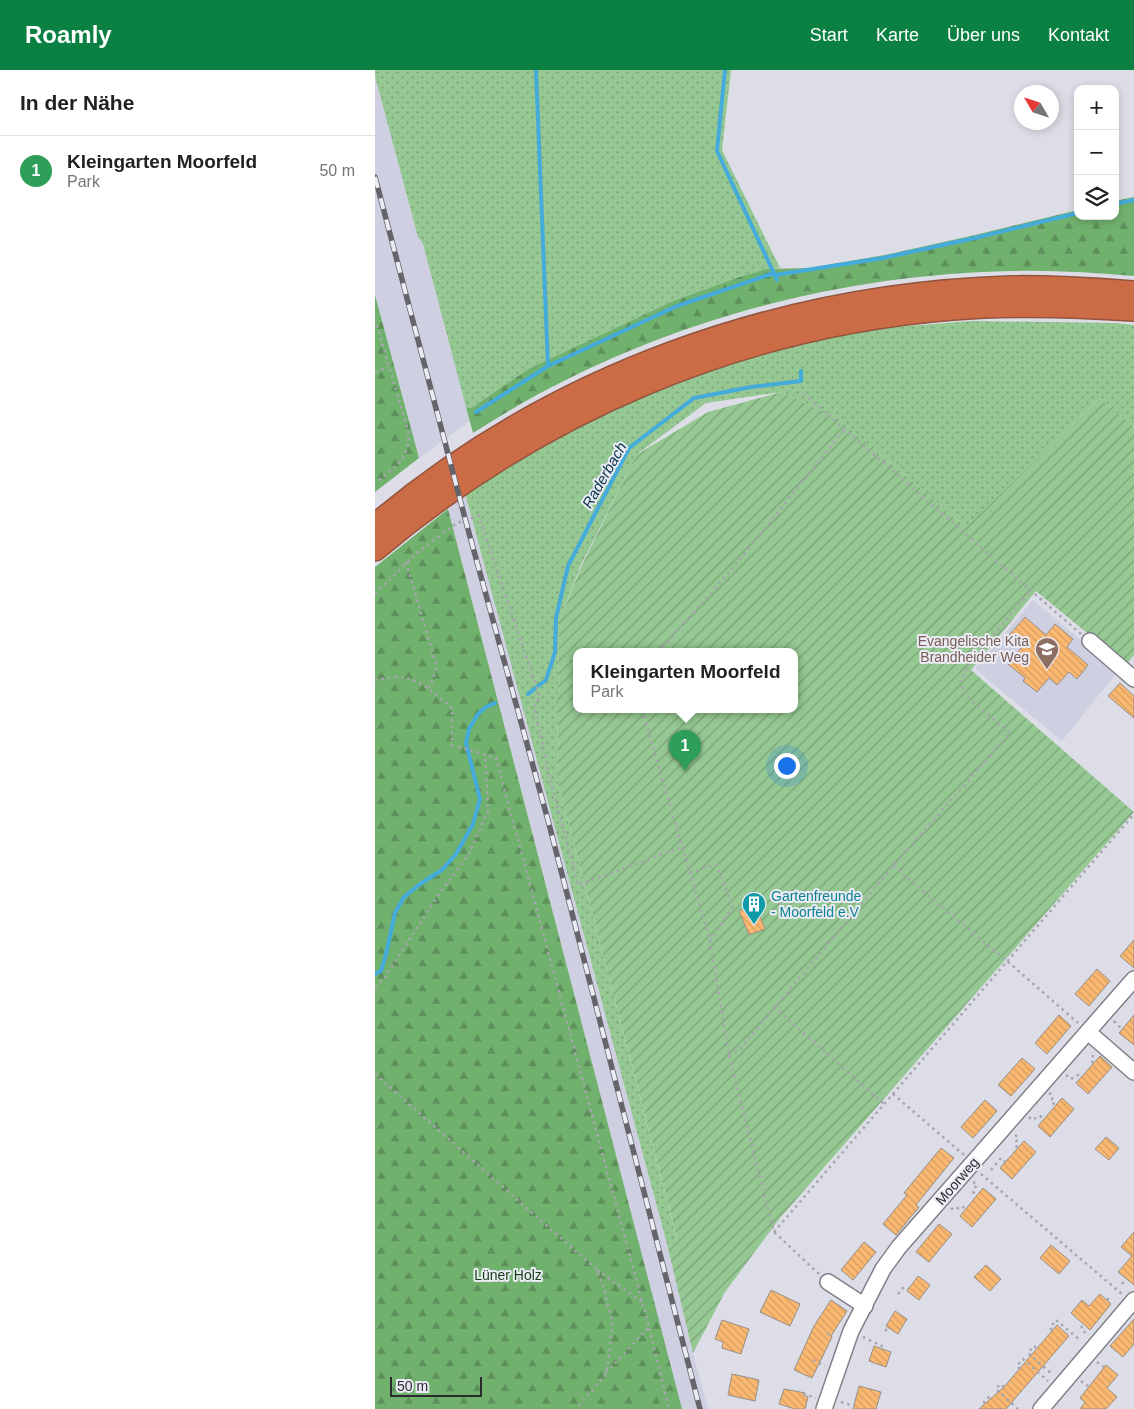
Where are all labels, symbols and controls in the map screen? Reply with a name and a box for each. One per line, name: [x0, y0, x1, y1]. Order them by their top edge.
text: Roamly: [25, 21, 112, 48]
text: Start: [810, 25, 848, 45]
text: Karte: [876, 25, 919, 45]
text: Über uns: [947, 25, 1020, 45]
text: Kontakt: [1048, 25, 1109, 45]
north arrow: [1014, 85, 1059, 130]
map controls: [1074, 85, 1119, 220]
button: +: [1074, 85, 1119, 130]
text: In der Nähe: [20, 91, 134, 114]
button: −: [1074, 130, 1119, 175]
text: Kleingarten Moorfeld: [67, 151, 257, 172]
text: 1: [32, 162, 40, 179]
text: 50 m: [319, 162, 355, 179]
text: Park: [67, 173, 100, 190]
button: layers: [1074, 175, 1119, 220]
water label: Raderbach: [578, 439, 630, 511]
place label: Evangelische Kita Brandheider Weg: [918, 633, 1029, 665]
school or university icon: Evangelische Kita Brandheider Weg: [1034, 636, 1060, 670]
popup: [573, 648, 798, 713]
text: Kleingarten Moorfeld: [590, 661, 781, 682]
text: Park: [590, 683, 623, 700]
pin: 1: [669, 730, 701, 771]
your location: [774, 753, 800, 779]
place label: Gartenfreunde - Moorfeld e.V: [771, 888, 861, 920]
building icon: Gartenfreunde - Moorfeld e.V: [741, 891, 767, 925]
street label: Moorweg: [932, 1154, 982, 1208]
park label: Lüner Holz: [474, 1267, 542, 1283]
scale bar: [390, 1374, 483, 1397]
text: 50 m: [397, 1378, 428, 1394]

